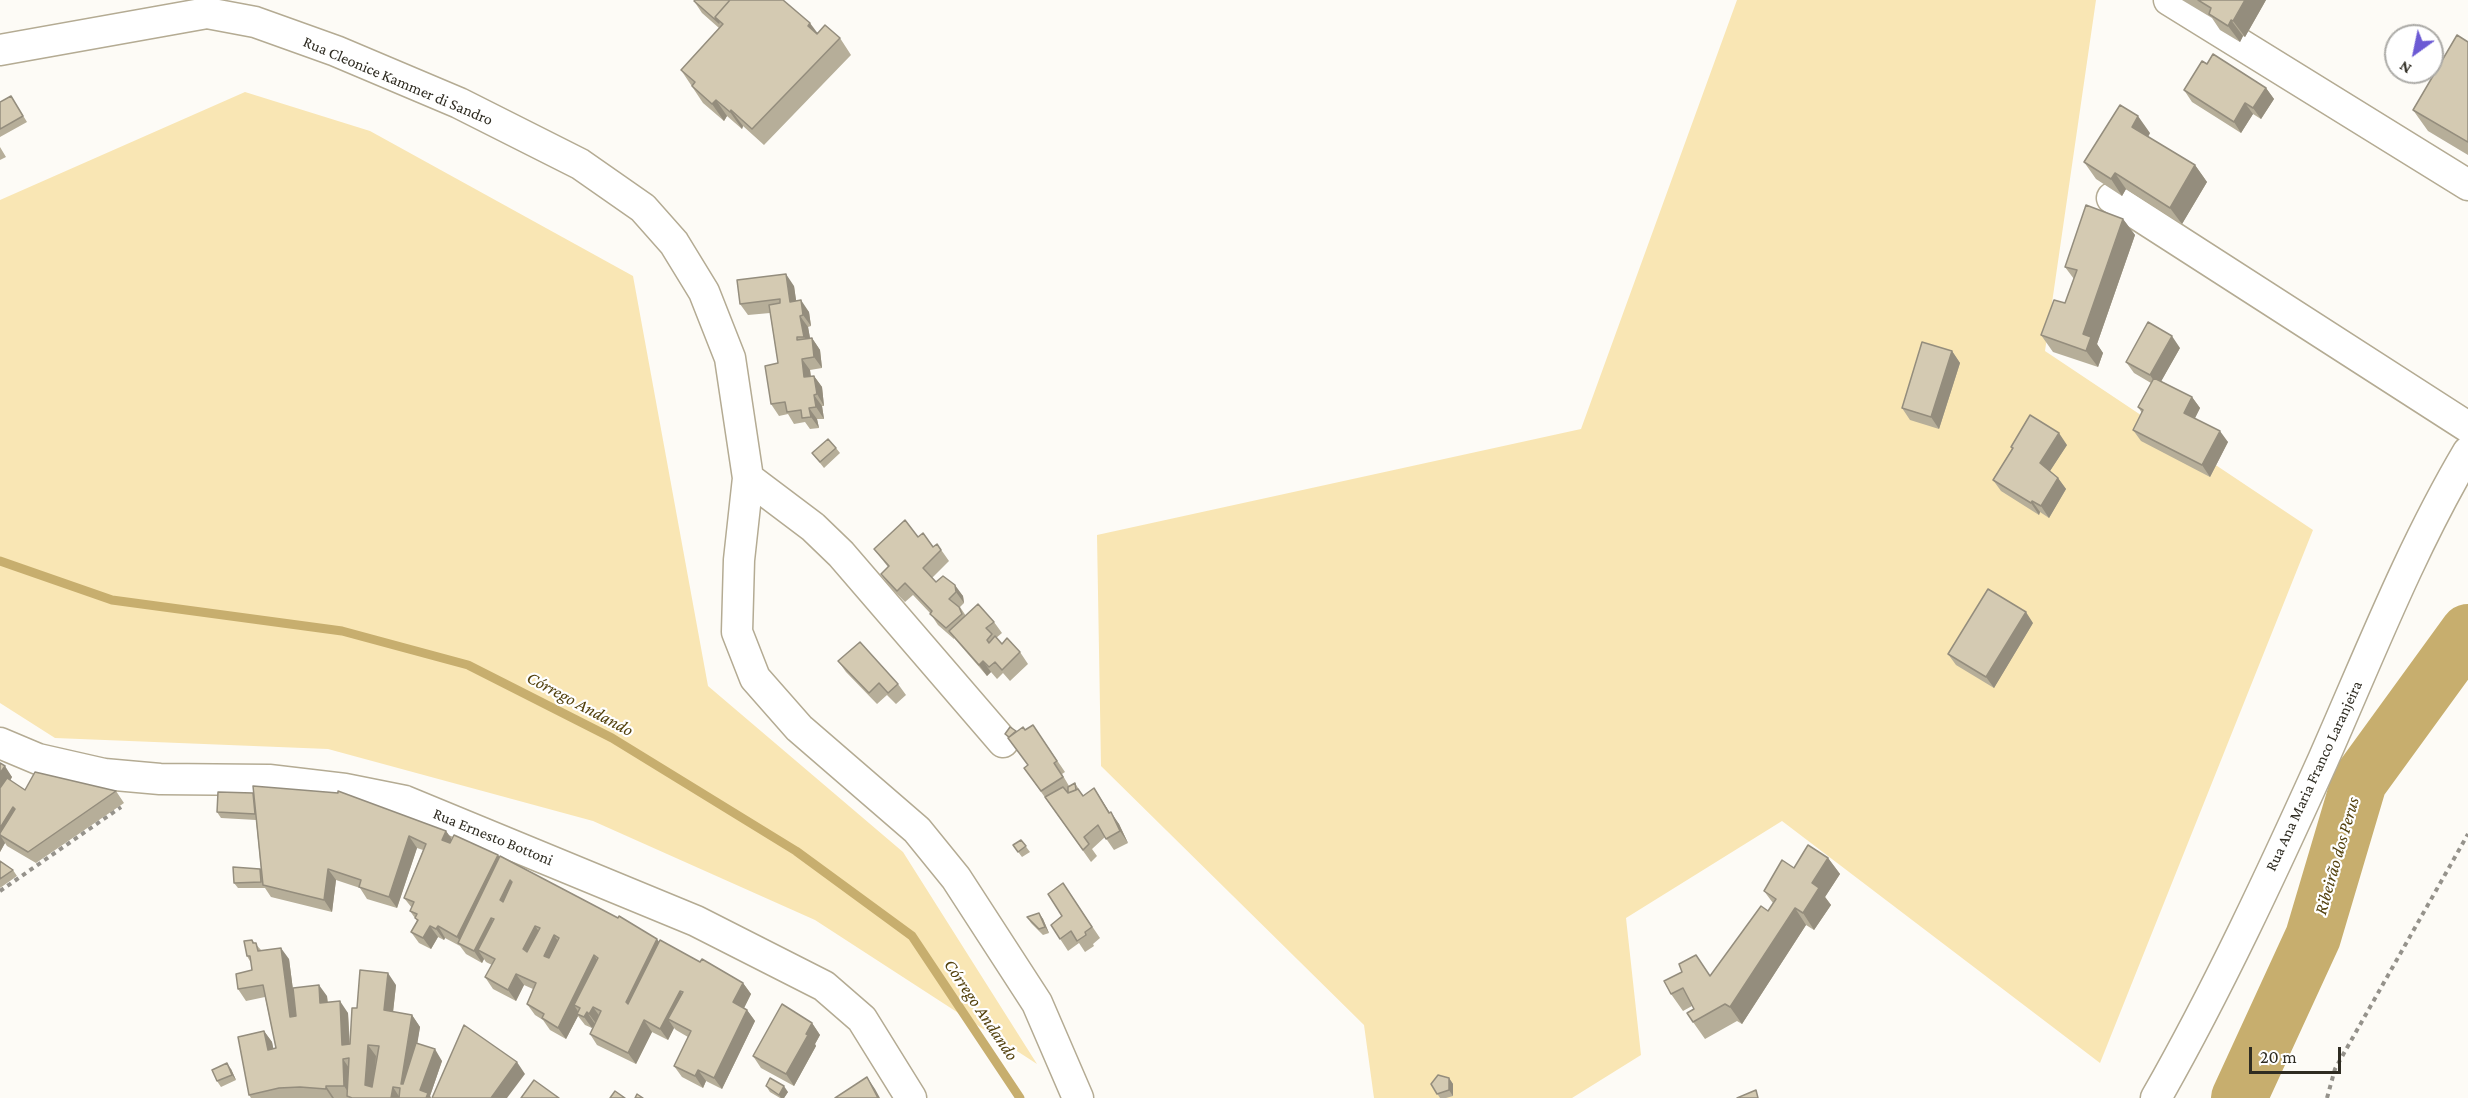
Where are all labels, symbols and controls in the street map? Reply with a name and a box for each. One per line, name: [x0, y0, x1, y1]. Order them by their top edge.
north arrow: [2384, 24, 2444, 84]
street label: Rua Cleonice Kammer di Sandro: [300, 32, 496, 130]
text: N: [2396, 58, 2414, 78]
water label: Córrego Andando: [523, 667, 637, 741]
street label: Rua Ana Maria Franco Laranjeira: [2261, 678, 2367, 874]
water label: Ribeirão dos Perus: [2310, 795, 2364, 917]
street label: Rua Ernesto Bottoni: [430, 804, 556, 870]
water label: Córrego Andando: [939, 955, 1023, 1065]
scale bar: [2252, 1035, 2344, 1073]
text: 20 m: [2260, 1047, 2297, 1067]

